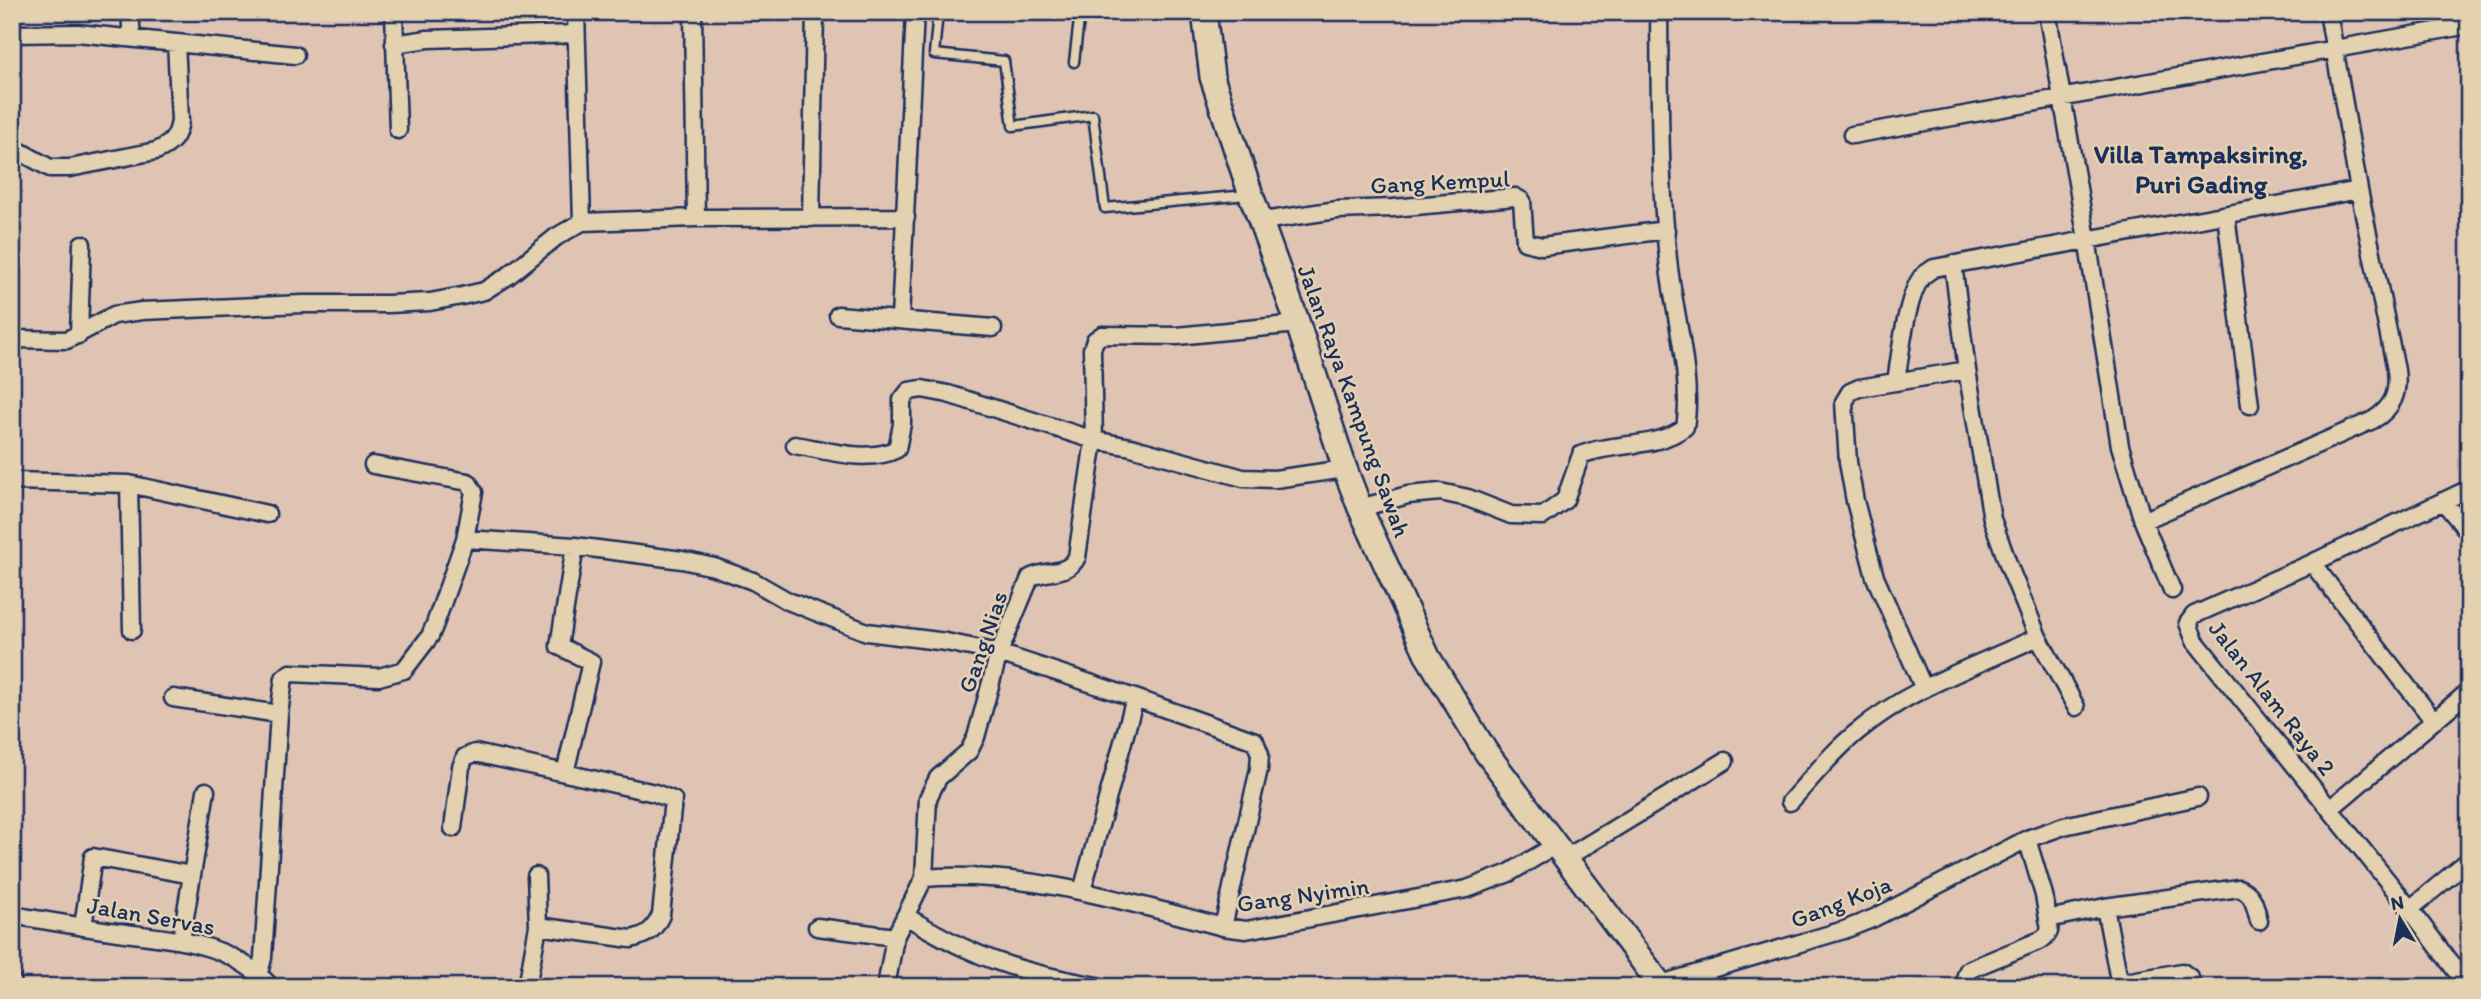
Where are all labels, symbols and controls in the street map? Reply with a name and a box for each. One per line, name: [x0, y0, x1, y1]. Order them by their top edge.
district label: Villa Tampaksiring, Puri Gading: [2094, 138, 2308, 200]
street label: Gang Kempul: [1369, 163, 1511, 200]
street label: Jalan Raya Kampung Sawah: [1292, 261, 1417, 541]
street label: Gang Nias: [952, 587, 1013, 697]
street label: Jalan Alam Raya 2: [2203, 614, 2342, 781]
street label: Gang Koja: [1786, 869, 1896, 934]
street label: Gang Nyimin: [1235, 871, 1371, 918]
north arrow: [2366, 884, 2436, 954]
street label: Jalan Servas: [85, 890, 217, 941]
text: N: [2389, 890, 2405, 915]

